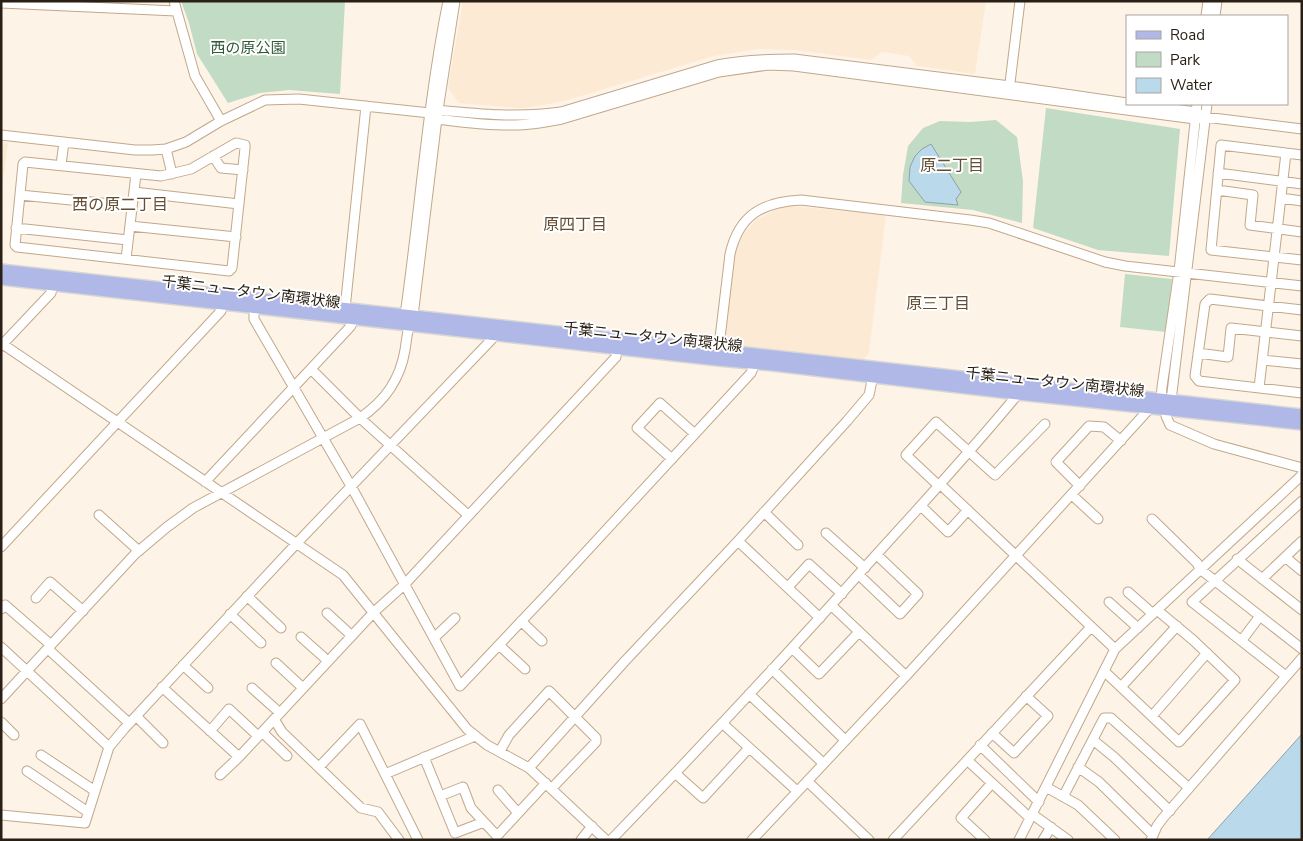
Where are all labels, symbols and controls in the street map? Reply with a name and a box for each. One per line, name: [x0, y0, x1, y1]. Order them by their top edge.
legend: [1126, 15, 1288, 105]
text: Road: [1170, 25, 1205, 45]
park label: 西の原公園: [210, 38, 286, 58]
text: Park: [1170, 50, 1200, 70]
text: Water: [1170, 75, 1213, 95]
district label: 原二丁目: [920, 155, 984, 177]
district label: 西の原二丁目: [72, 194, 168, 216]
district label: 原四丁目: [543, 214, 607, 236]
street label: 千葉ニュータウン南環状線: [160, 271, 342, 313]
district label: 原三丁目: [906, 293, 970, 315]
street label: 千葉ニュータウン南環状線: [562, 318, 744, 356]
street label: 千葉ニュータウン南環状線: [964, 363, 1146, 401]

